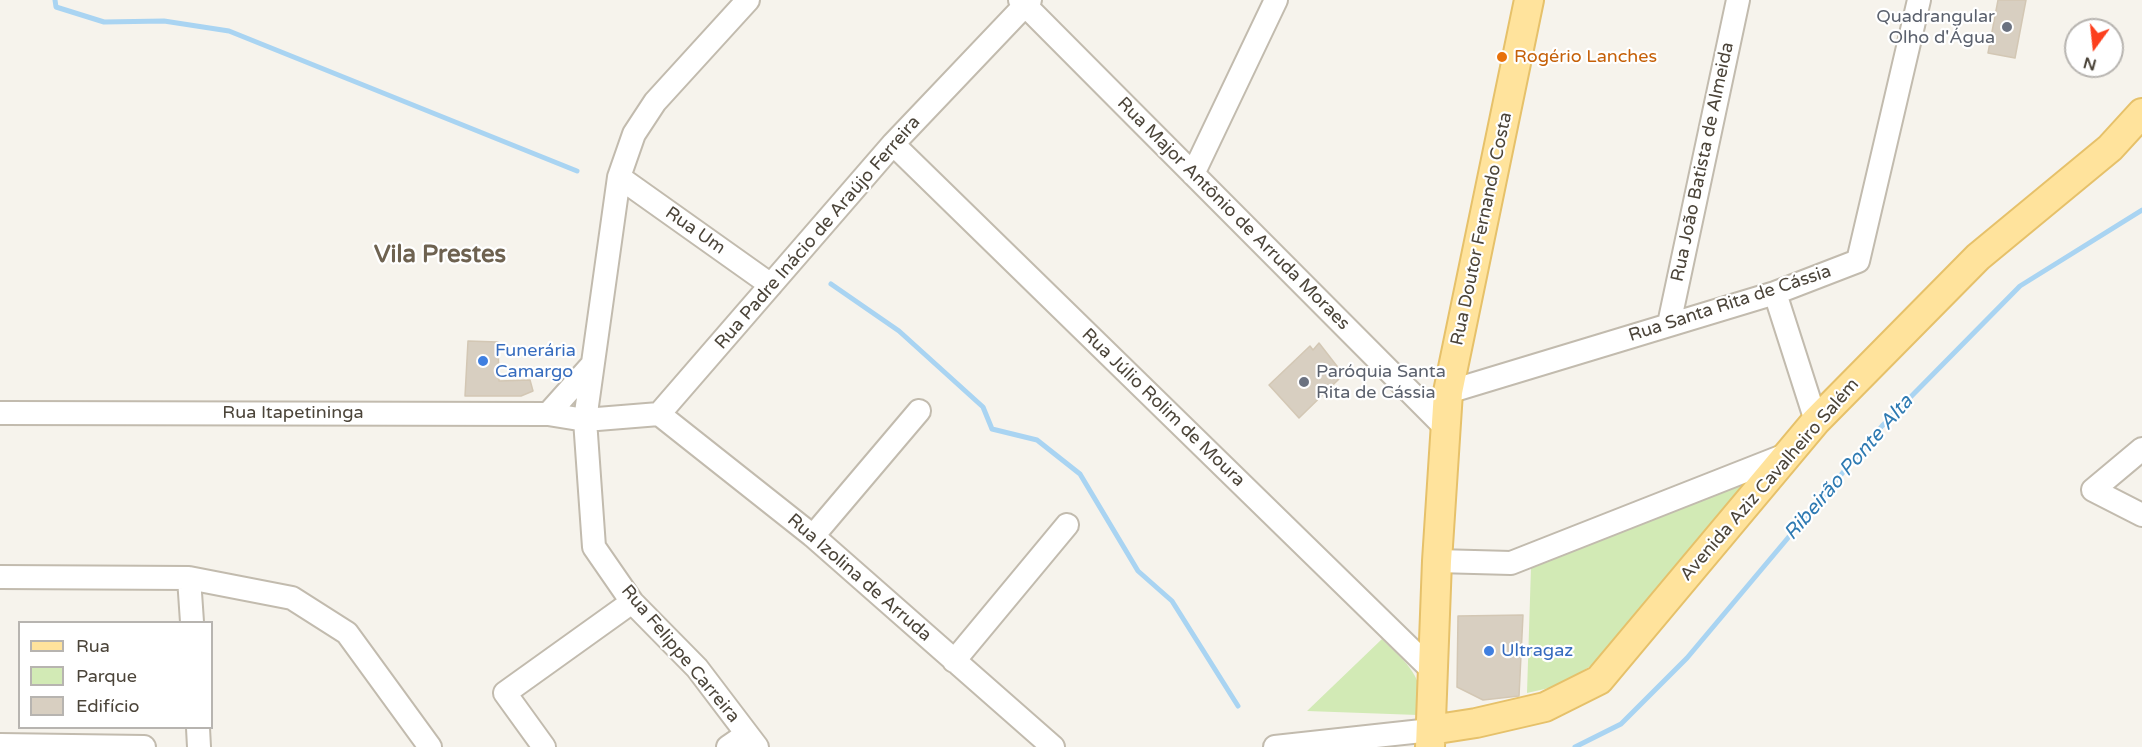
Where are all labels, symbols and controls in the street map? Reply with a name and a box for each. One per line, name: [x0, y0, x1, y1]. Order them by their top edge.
place label: Quadrangular Olho d'Água: [1876, 6, 1995, 48]
north arrow: [2064, 18, 2124, 78]
marker: Quadrangular Olho d'Água: [2000, 20, 2014, 34]
street label: Rua João Batista de Almeida: [1667, 40, 1739, 284]
place label: Rogério Lanches: [1514, 46, 1657, 68]
marker: Rogério Lanches: [1495, 50, 1509, 64]
text: N: [2081, 52, 2099, 75]
street label: Rua Major Antônio de Arruda Moraes: [1112, 93, 1354, 335]
street label: Rua Doutor Fernando Costa: [1447, 110, 1517, 348]
street label: Rua Padre Inácio de Araújo Ferreira: [711, 112, 925, 354]
street label: Rua Um: [661, 203, 729, 259]
district label: Vila Prestes: [374, 242, 506, 270]
street label: Rua Santa Rita de Cássia: [1626, 261, 1834, 347]
street label: Rua Júlio Rolim de Moura: [1077, 324, 1249, 492]
place label: Funerária Camargo: [495, 340, 576, 382]
marker: Funerária Camargo: [476, 354, 490, 368]
place label: Paróquia Santa Rita de Cássia: [1316, 361, 1446, 404]
street label: Avenida Aziz Cavalheiro Salém: [1676, 374, 1864, 586]
marker: Paróquia Santa Rita de Cássia: [1297, 375, 1311, 389]
water label: Ribeirão Ponte Alta: [1779, 391, 1919, 545]
street label: Rua Itapetininga: [222, 402, 364, 424]
street label: Rua Izolina de Arruda: [782, 509, 936, 647]
street label: Rua Felippe Carreira: [616, 581, 744, 727]
legend: [18, 621, 213, 729]
text: Rua: [76, 635, 110, 657]
place label: Ultragaz: [1501, 640, 1573, 662]
marker: Ultragaz: [1482, 644, 1496, 658]
text: Parque: [76, 665, 137, 687]
text: Edifício: [76, 695, 139, 717]

